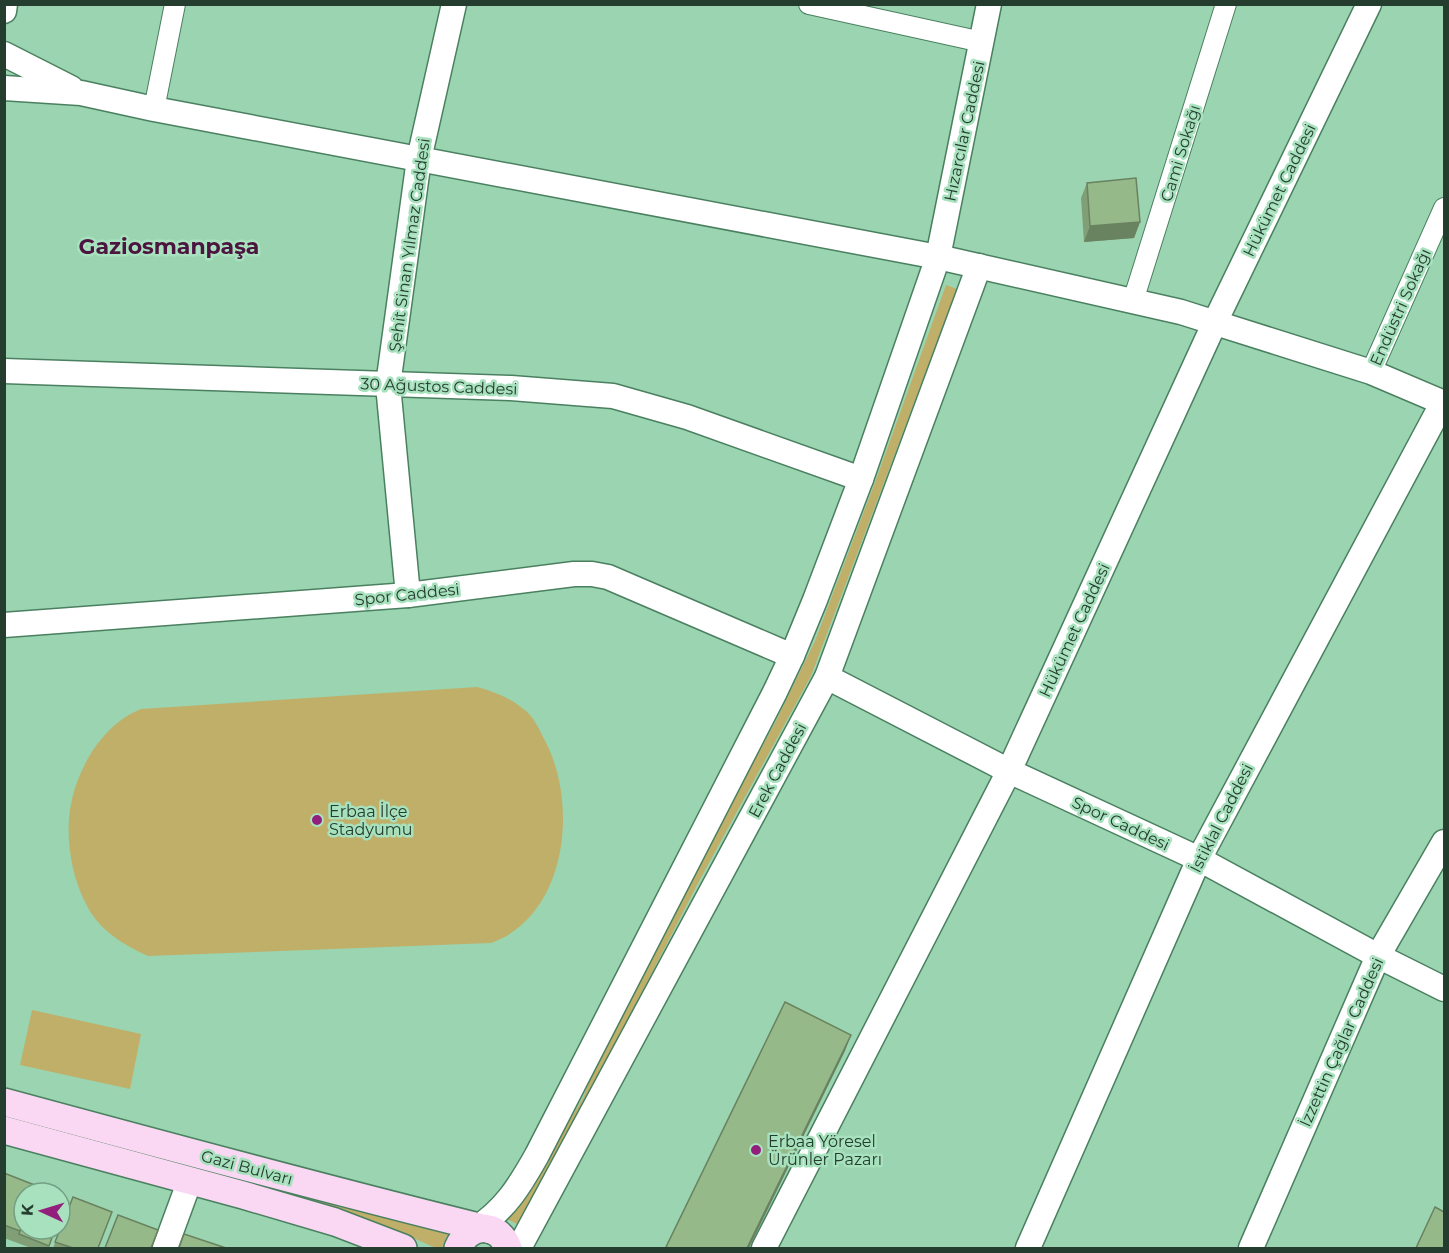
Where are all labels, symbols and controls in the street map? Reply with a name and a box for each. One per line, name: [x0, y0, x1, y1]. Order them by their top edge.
street label: Hızarcılar Caddesi: [940, 59, 989, 203]
street label: Cami Sokağı: [1157, 102, 1204, 204]
street label: Hükümet Caddesi: [1239, 121, 1320, 260]
street label: Şehit Sinan Yılmaz Caddesi: [385, 137, 434, 353]
district label: Gaziosmanpaşa: [79, 233, 259, 260]
street label: Endüstri Sokağı: [1366, 246, 1435, 369]
street label: 30 Ağustos Caddesi: [360, 374, 518, 399]
street label: Hükümet Caddesi: [1035, 560, 1114, 700]
street label: Spor Caddesi: [354, 580, 460, 609]
street label: Erek Caddesi: [745, 720, 810, 821]
street label: İstiklal Caddesi: [1186, 761, 1257, 876]
street label: Spor Caddesi: [1069, 793, 1173, 854]
place label: Erbaa İlçe Stadyumu: [329, 802, 412, 839]
marker: Erbaa İlçe Stadyumu: [310, 813, 324, 827]
street label: İzzettin Çağlar Caddesi: [1296, 955, 1387, 1130]
place label: Erbaa Yöresel Ürünler Pazarı: [768, 1132, 882, 1169]
marker: Erbaa Yöresel Ürünler Pazarı: [749, 1143, 763, 1157]
street label: Gazi Bulvarı: [199, 1146, 295, 1189]
north arrow: [12, 1181, 72, 1241]
text: K: [18, 1202, 38, 1217]

